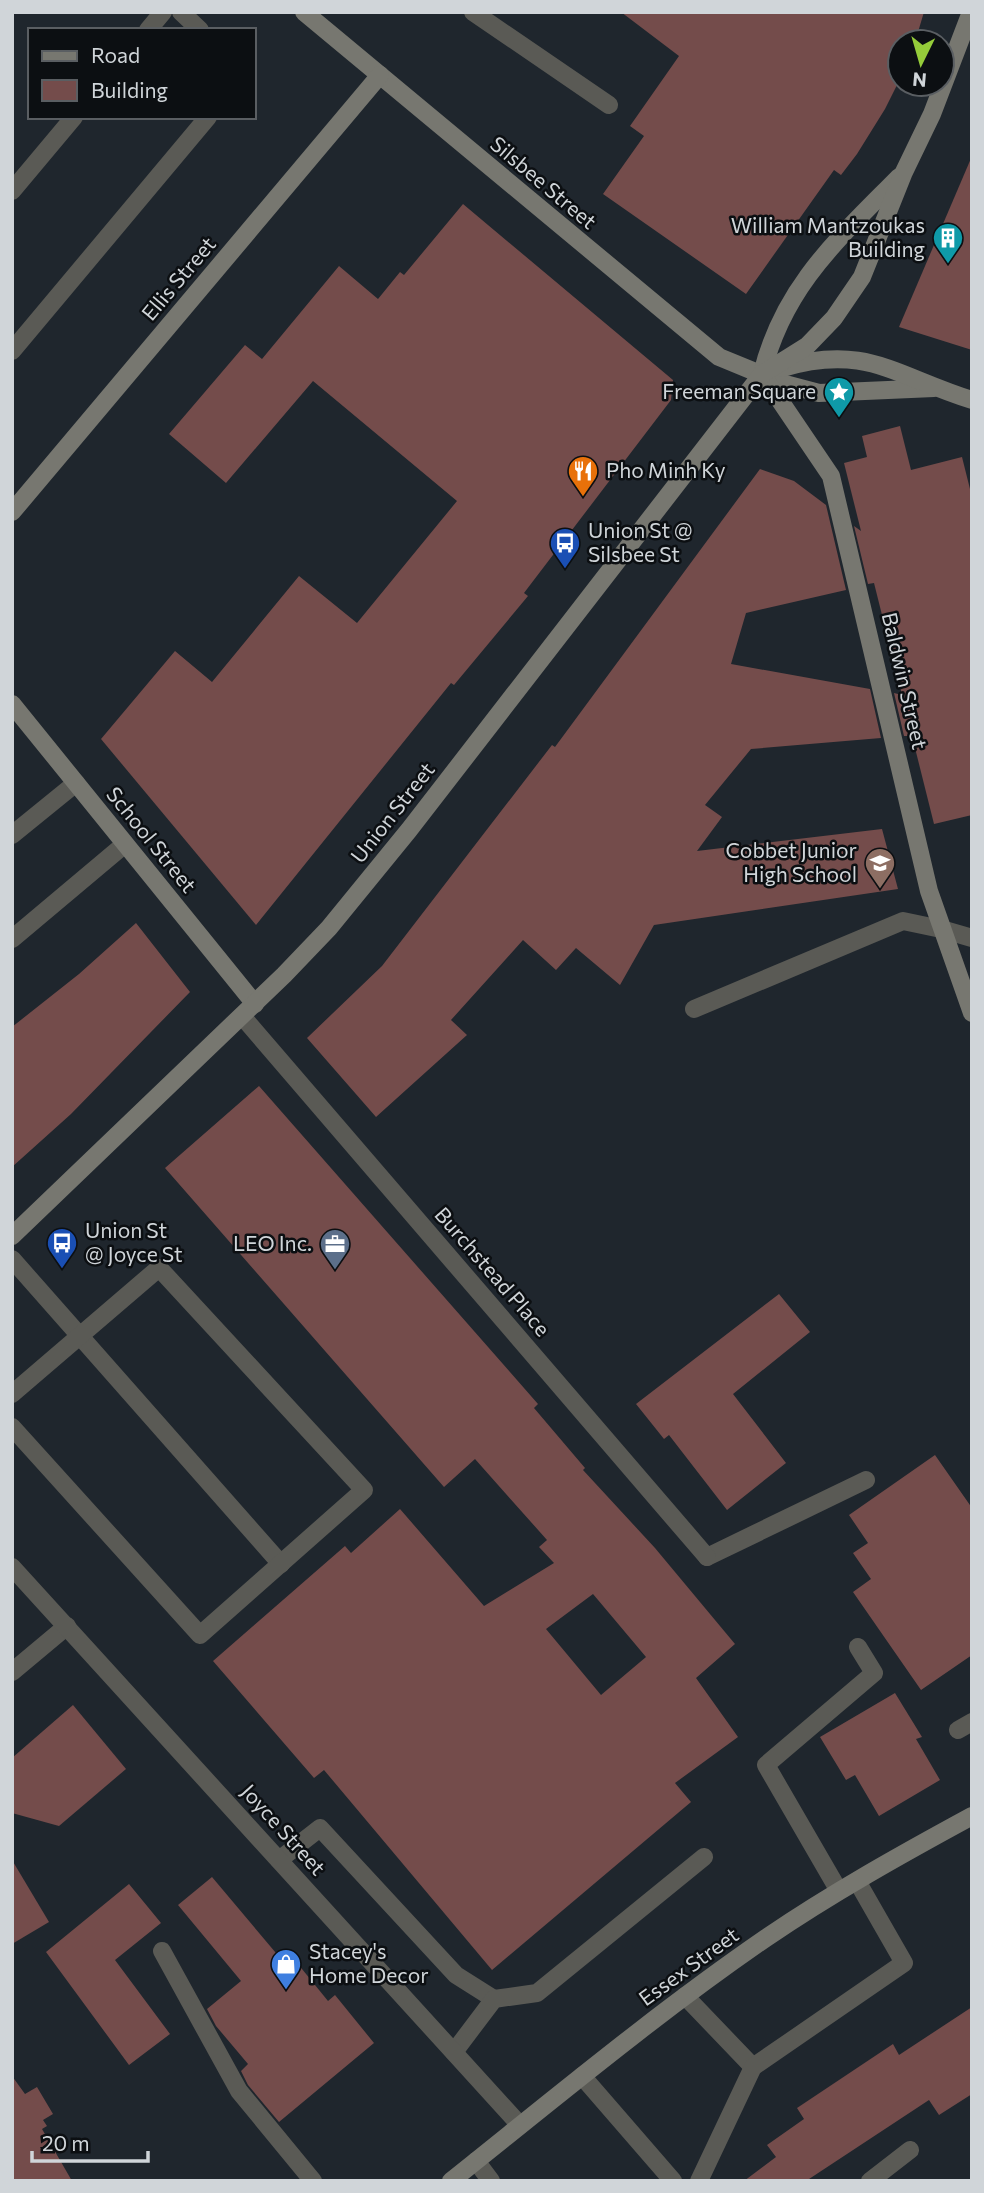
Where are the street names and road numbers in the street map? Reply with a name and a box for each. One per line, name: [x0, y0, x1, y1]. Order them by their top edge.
street label: Silsbee Street: [486, 130, 602, 233]
street label: Ellis Street: [136, 231, 220, 325]
street label: Baldwin Street: [878, 610, 933, 751]
street label: Union Street: [345, 757, 439, 867]
street label: School Street: [102, 781, 202, 897]
street label: Burchstead Place: [430, 1201, 556, 1341]
street label: Joyce Street: [237, 1778, 331, 1880]
street label: Essex Street: [633, 1921, 743, 2010]

